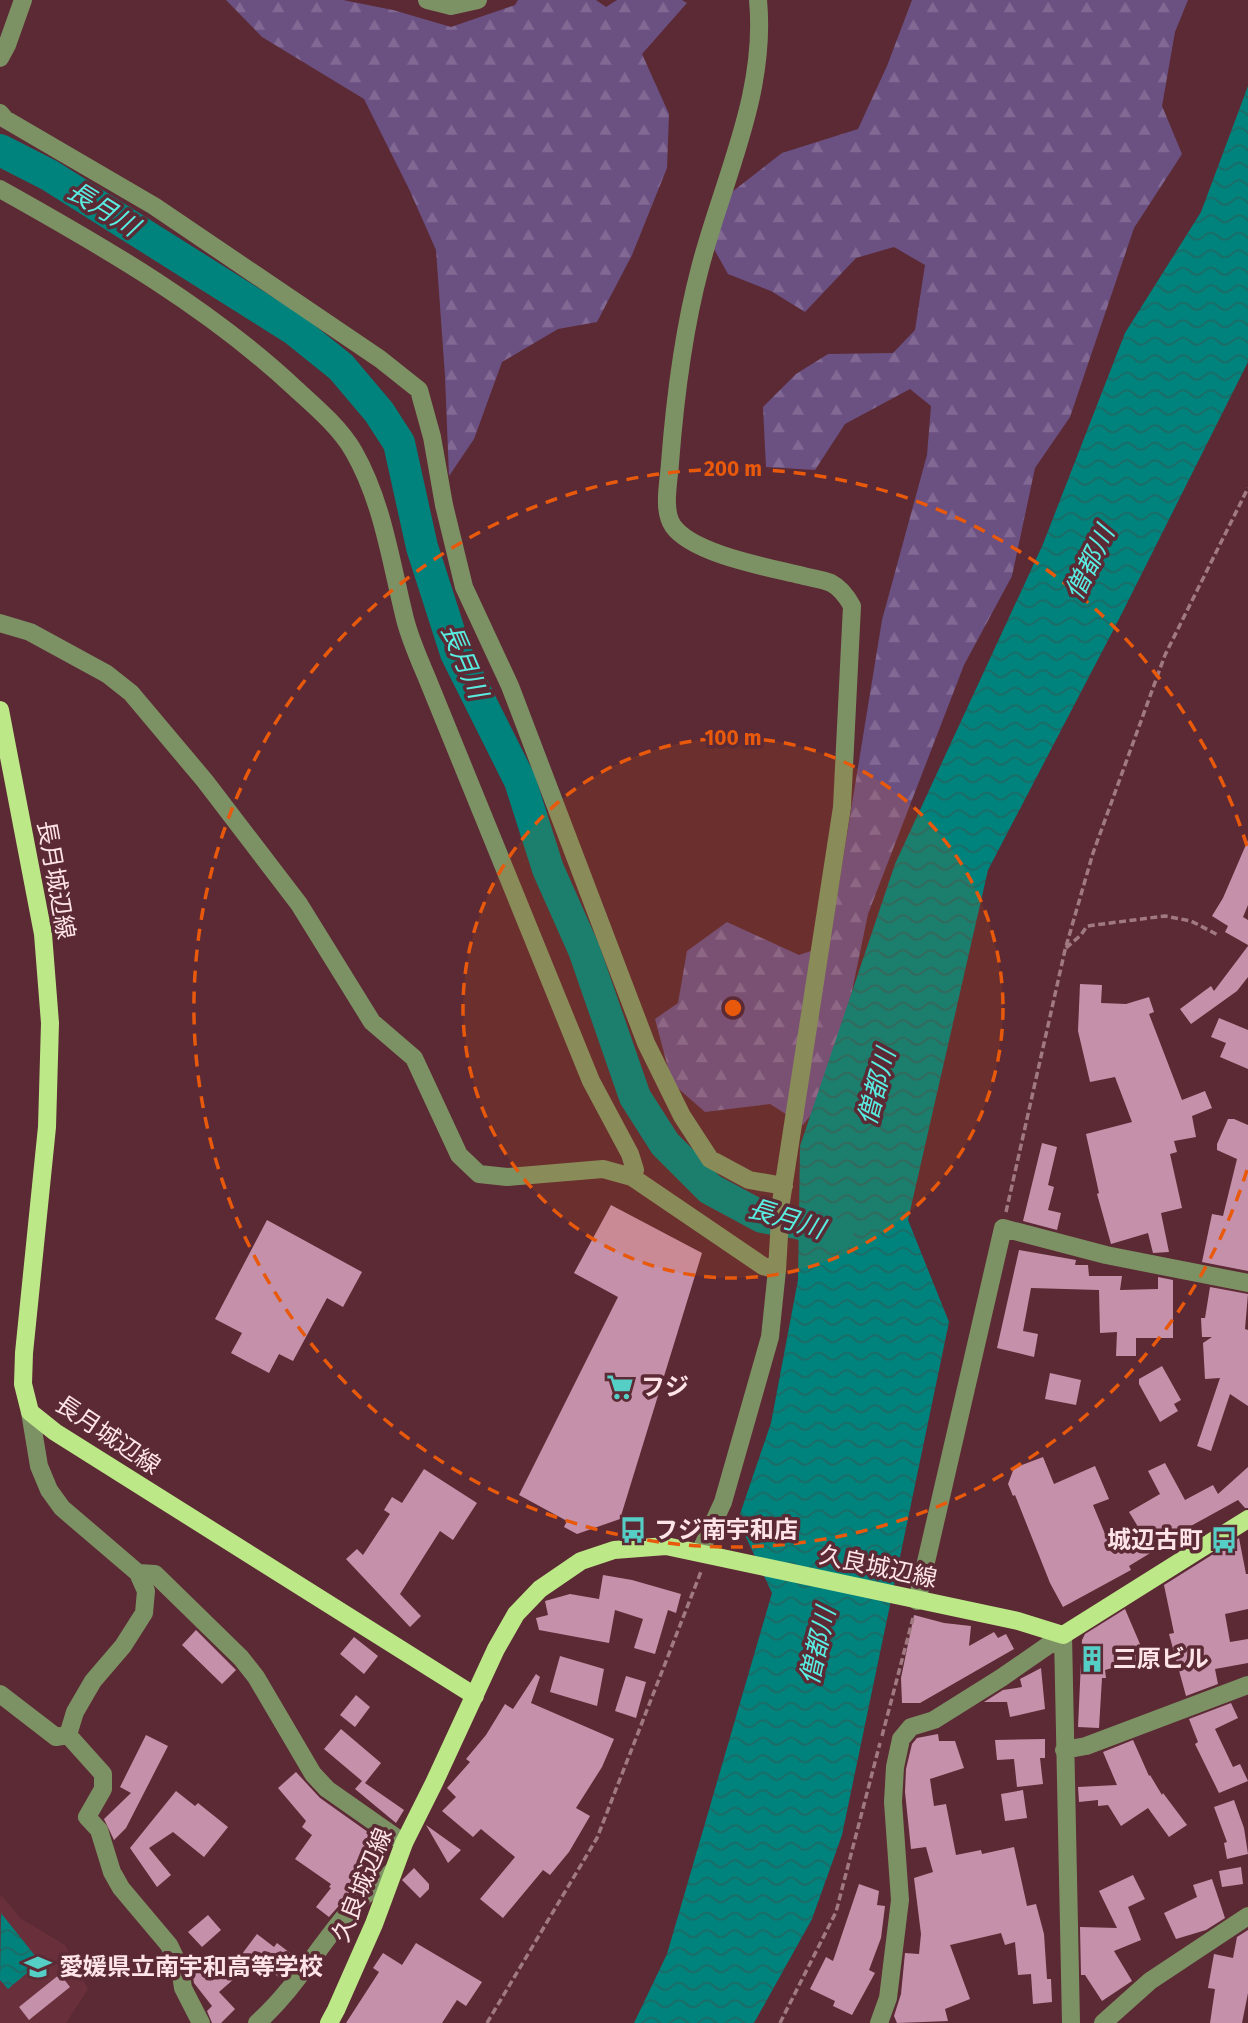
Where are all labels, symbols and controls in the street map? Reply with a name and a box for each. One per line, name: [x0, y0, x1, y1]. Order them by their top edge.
water label: 長月川: [62, 175, 147, 244]
text: 200 m: [704, 456, 762, 482]
water label: 僧都川: [1059, 518, 1122, 605]
water label: 長月川: [434, 619, 495, 706]
text: 100 m: [704, 725, 762, 751]
street label: 長月城辺線: [32, 818, 80, 942]
centre of rings: [721, 996, 745, 1020]
water label: 僧都川: [852, 1042, 903, 1129]
water label: 長月川: [744, 1193, 831, 1246]
supermarket icon: フジ: [605, 1372, 635, 1402]
place label: フジ: [641, 1373, 689, 1401]
street label: 長月城辺線: [50, 1390, 166, 1480]
bus stop icon: フジ南宇和店: [618, 1515, 648, 1545]
place label: フジ南宇和店: [654, 1516, 798, 1544]
bus stop icon: 城辺古町: [1209, 1525, 1239, 1555]
place label: 城辺古町: [1107, 1526, 1203, 1554]
street label: 久良城辺線: [816, 1541, 940, 1593]
water label: 僧都川: [794, 1602, 843, 1687]
building icon: 三原ビル: [1077, 1644, 1107, 1674]
place label: 三原ビル: [1113, 1645, 1209, 1673]
street label: 久良城辺線: [327, 1824, 397, 1946]
school or university icon: 愛媛県立南宇和高等学校: [23, 1952, 53, 1982]
place label: 愛媛県立南宇和高等学校: [59, 1953, 323, 1981]

